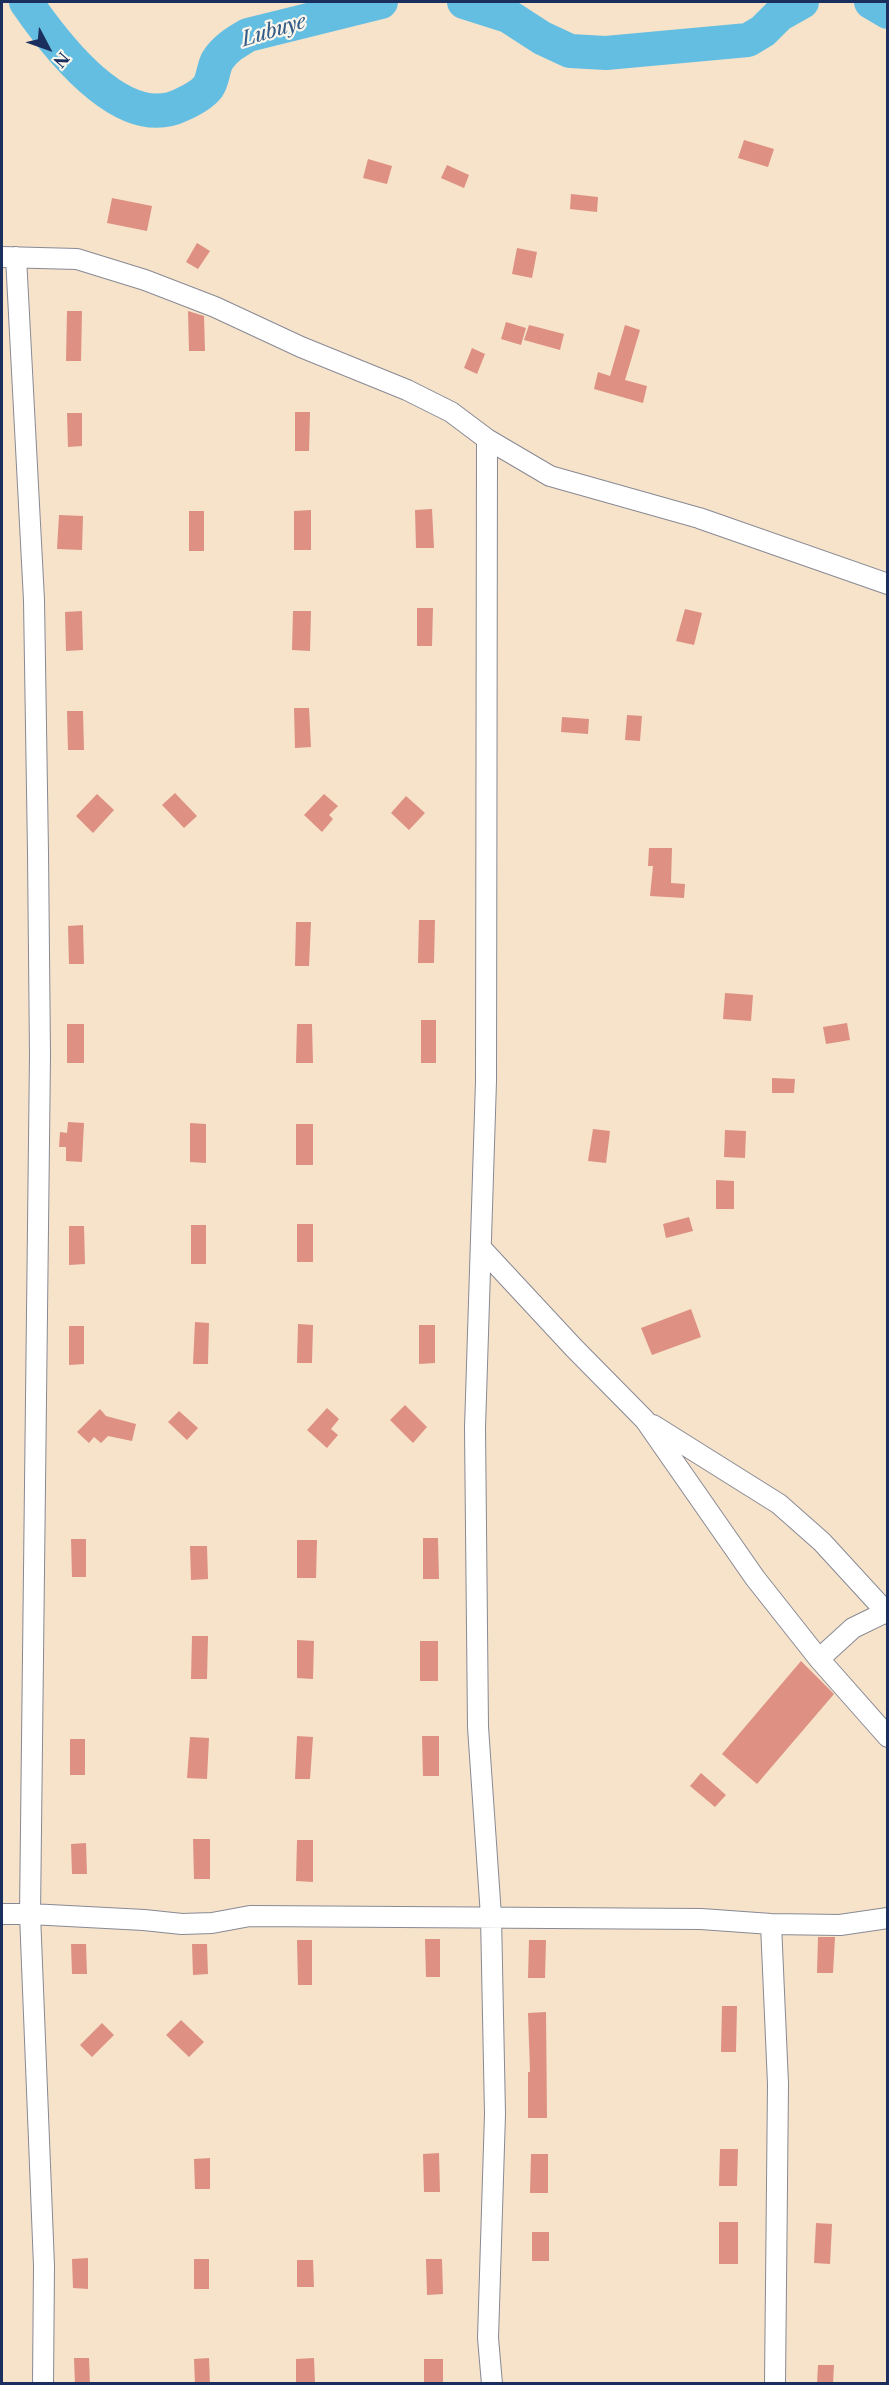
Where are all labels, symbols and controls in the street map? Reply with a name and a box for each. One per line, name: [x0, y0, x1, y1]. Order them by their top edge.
water label: Lubuye: [239, 10, 309, 52]
north arrow: [18, 18, 78, 78]
text: N: [49, 48, 74, 72]

